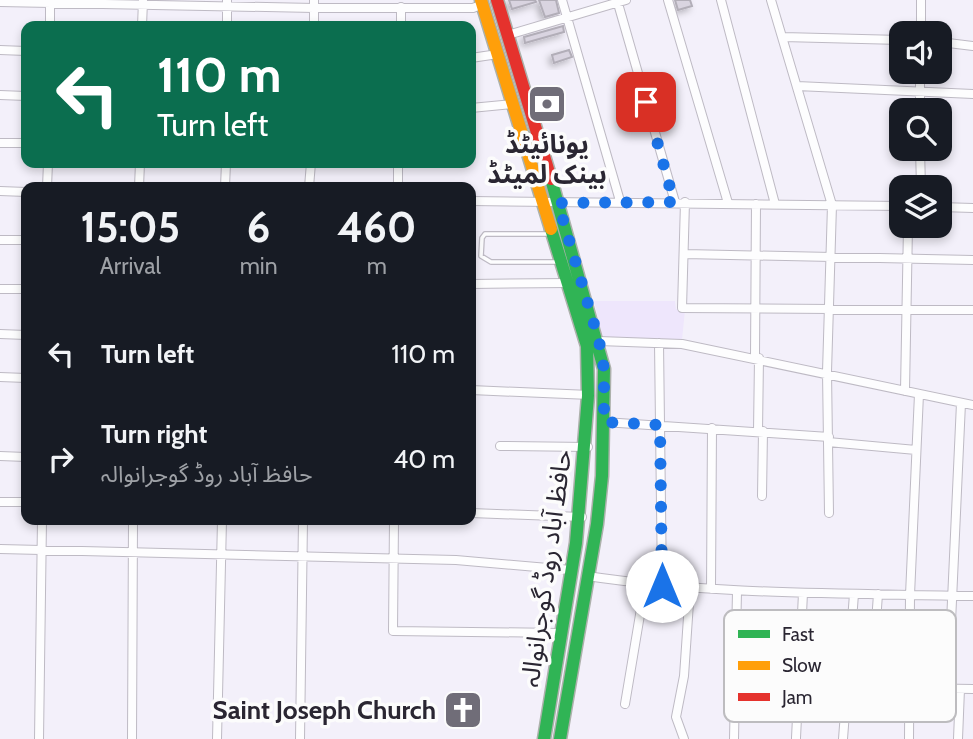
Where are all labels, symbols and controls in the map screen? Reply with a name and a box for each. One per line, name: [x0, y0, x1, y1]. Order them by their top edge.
map controls: [889, 21, 952, 238]
button: sound: [889, 21, 952, 84]
text: 110 m: [157, 45, 281, 104]
icon: left: [42, 49, 133, 140]
pin: [616, 72, 676, 132]
bank icon: یونائیٹڈ بینک لمیٹڈ: [526, 83, 568, 125]
icon: arrive: [627, 83, 665, 121]
button: search: [889, 98, 952, 161]
text: Turn left: [157, 105, 268, 144]
place label: یونائیٹڈ بینک لمیٹڈ: [487, 128, 607, 190]
button: layers: [889, 175, 952, 238]
text: 15:05: [81, 201, 180, 253]
text: 6: [247, 201, 270, 253]
text: 460: [337, 201, 416, 253]
text: Arrival: [100, 252, 161, 280]
text: min: [240, 252, 278, 280]
text: m: [367, 252, 387, 280]
icon: left: [42, 335, 80, 373]
text: Turn left: [101, 338, 194, 370]
text: 110 m: [391, 338, 455, 370]
text: Turn right: [101, 418, 207, 450]
icon: right: [42, 440, 80, 478]
text: 40 m: [393, 443, 455, 475]
street label: حافظ آباد روڈ گوجرانوالہ: [514, 447, 578, 689]
text: حافظ آباد روڈ گوجرانوالہ: [101, 460, 313, 488]
position arrow: [625, 549, 699, 623]
legend: [724, 610, 956, 722]
text: Fast: [782, 623, 815, 646]
text: Slow: [782, 654, 822, 677]
text: Jam: [781, 686, 812, 709]
church icon: Saint Joseph Church: [442, 689, 484, 731]
place label: Saint Joseph Church: [213, 694, 436, 726]

